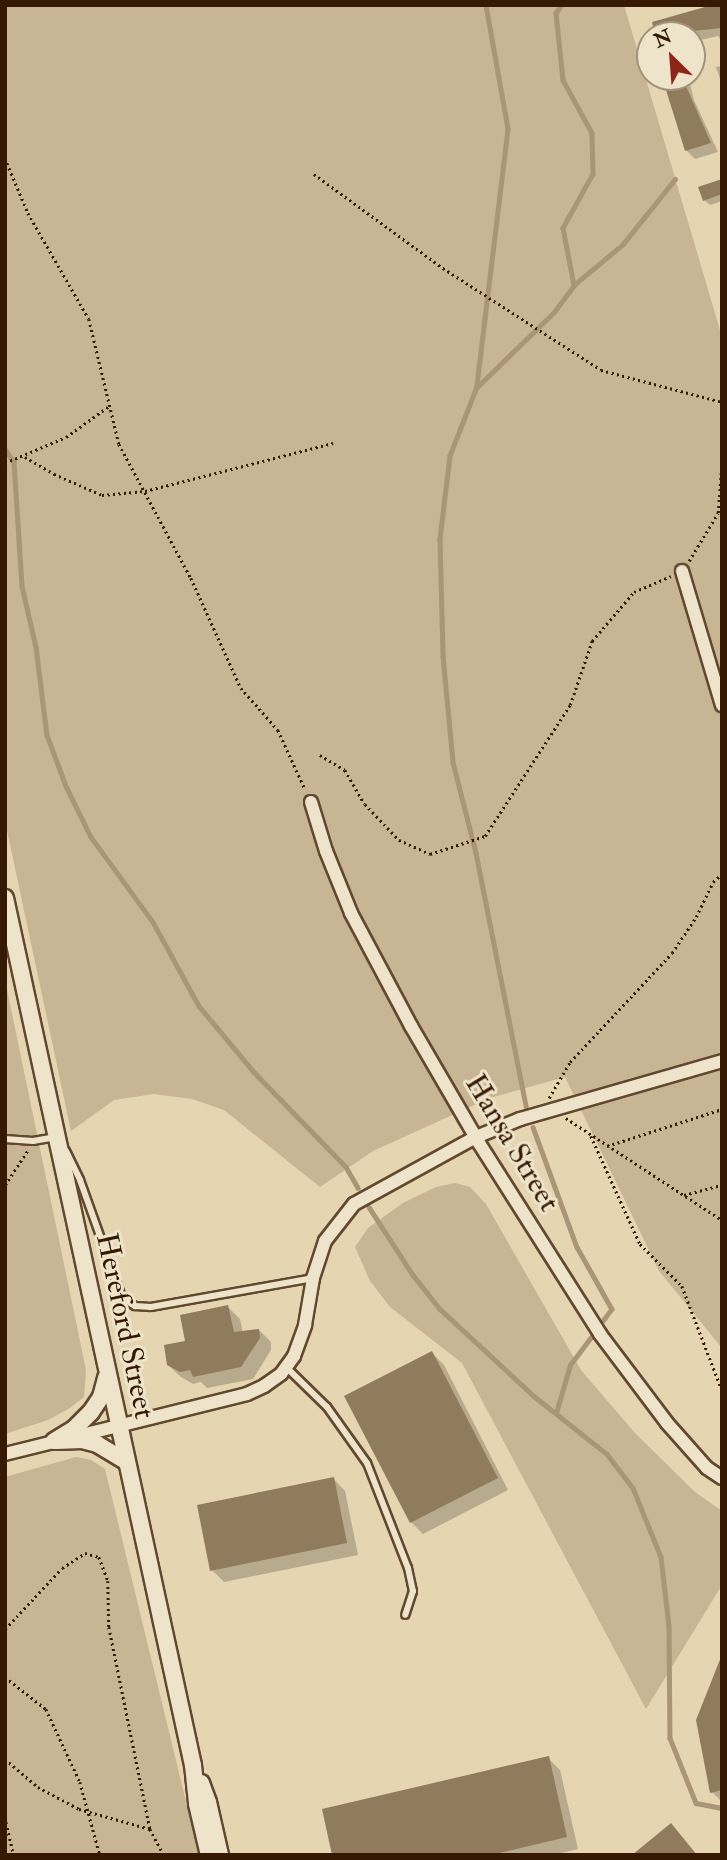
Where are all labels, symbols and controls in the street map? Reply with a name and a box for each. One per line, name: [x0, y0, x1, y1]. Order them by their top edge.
north arrow: [636, 21, 706, 91]
text: N: [650, 24, 676, 53]
street label: Hansa Street: [457, 1068, 567, 1218]
street label: Hereford Street: [88, 1230, 162, 1422]

